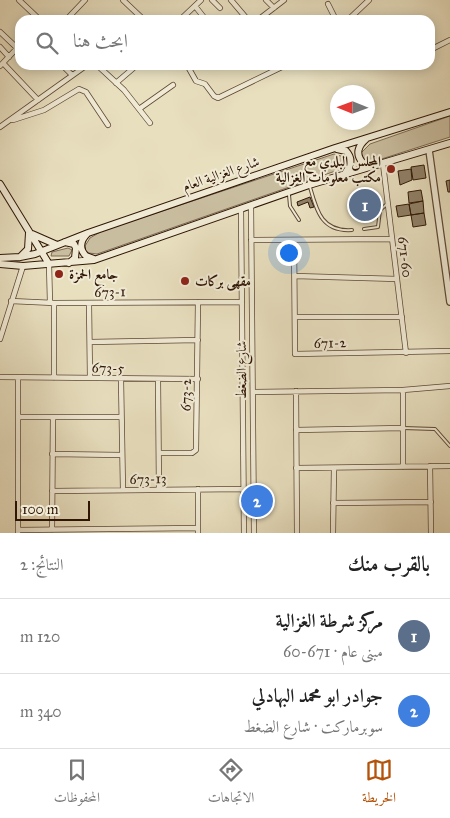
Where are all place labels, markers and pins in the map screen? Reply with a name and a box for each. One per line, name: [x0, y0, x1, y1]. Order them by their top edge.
place label: المجلس البلدي مع مكتب معلومات الغزالية: [276, 153, 381, 187]
marker: المجلس البلدي مع مكتب معلومات الغزالية: [385, 163, 397, 175]
pin: 1: [349, 186, 381, 224]
place label: جامع الحمزة: [69, 266, 119, 287]
marker: جامع الحمزة: [53, 268, 65, 280]
place label: مقهى بركات: [195, 273, 251, 291]
marker: مقهى بركات: [179, 275, 191, 287]
pin: 2: [241, 482, 273, 520]

